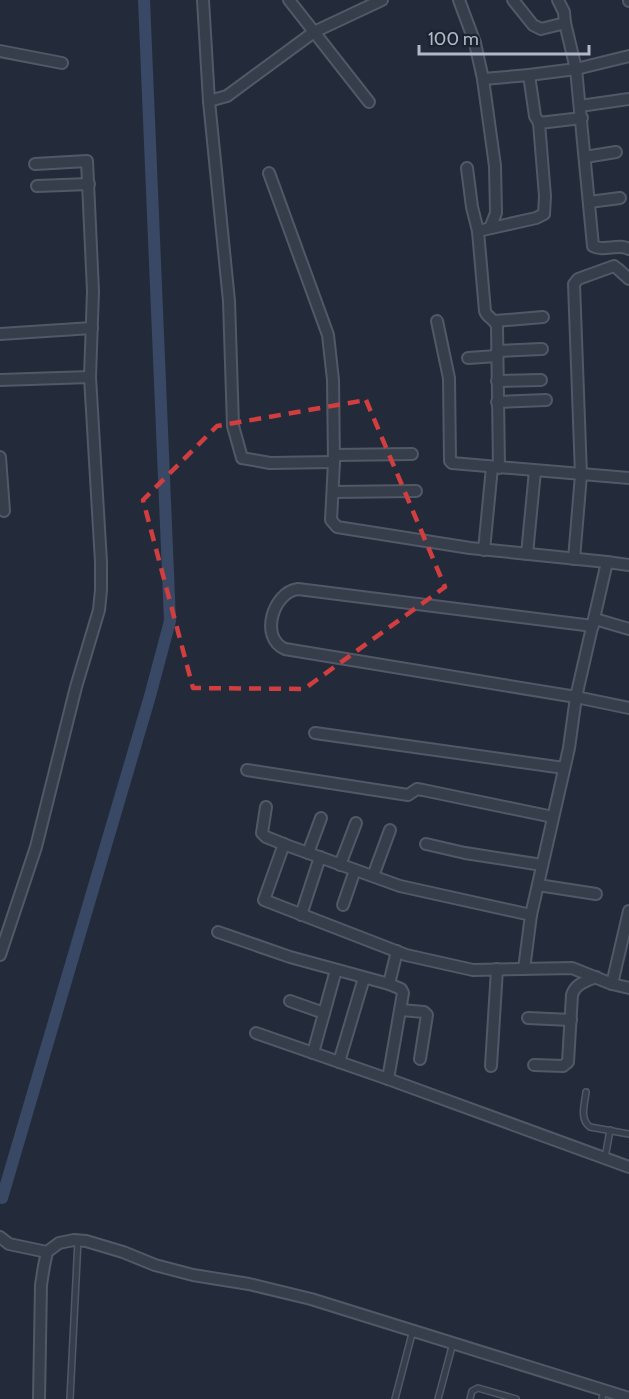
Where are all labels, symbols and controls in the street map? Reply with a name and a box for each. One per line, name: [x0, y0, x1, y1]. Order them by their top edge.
scale bar: [419, 18, 588, 56]
text: 100 m: [428, 28, 479, 50]

